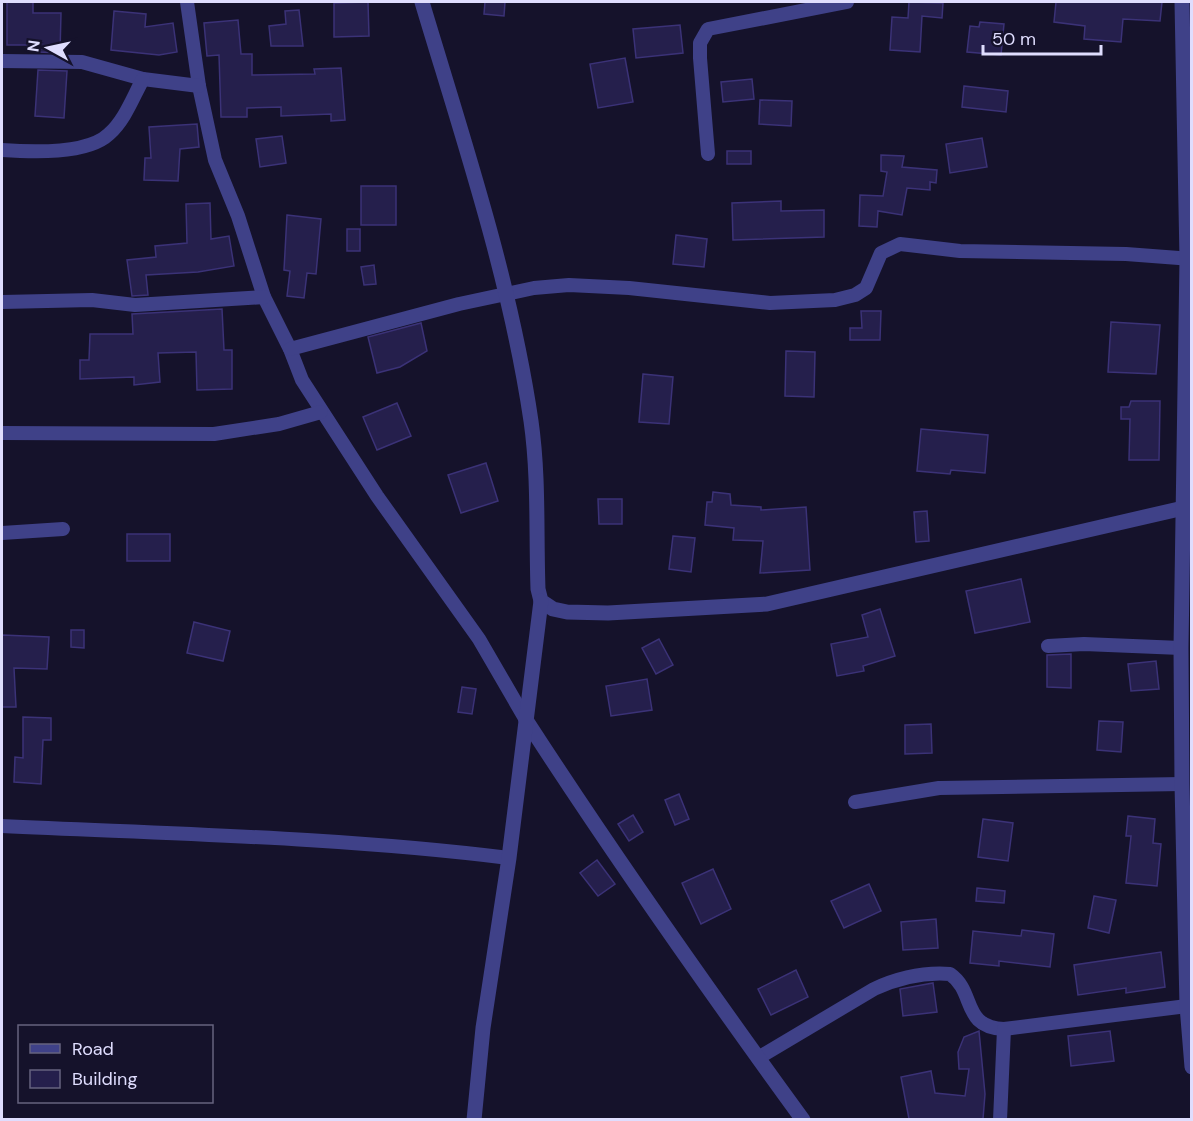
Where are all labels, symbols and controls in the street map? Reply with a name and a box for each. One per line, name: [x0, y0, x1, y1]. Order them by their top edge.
north arrow: [18, 18, 78, 78]
scale bar: [983, 18, 1102, 56]
text: 50 m: [992, 27, 1036, 51]
text: N: [22, 39, 45, 53]
legend: [18, 1025, 213, 1103]
text: Road: [72, 1037, 114, 1061]
text: Building: [72, 1067, 137, 1091]

